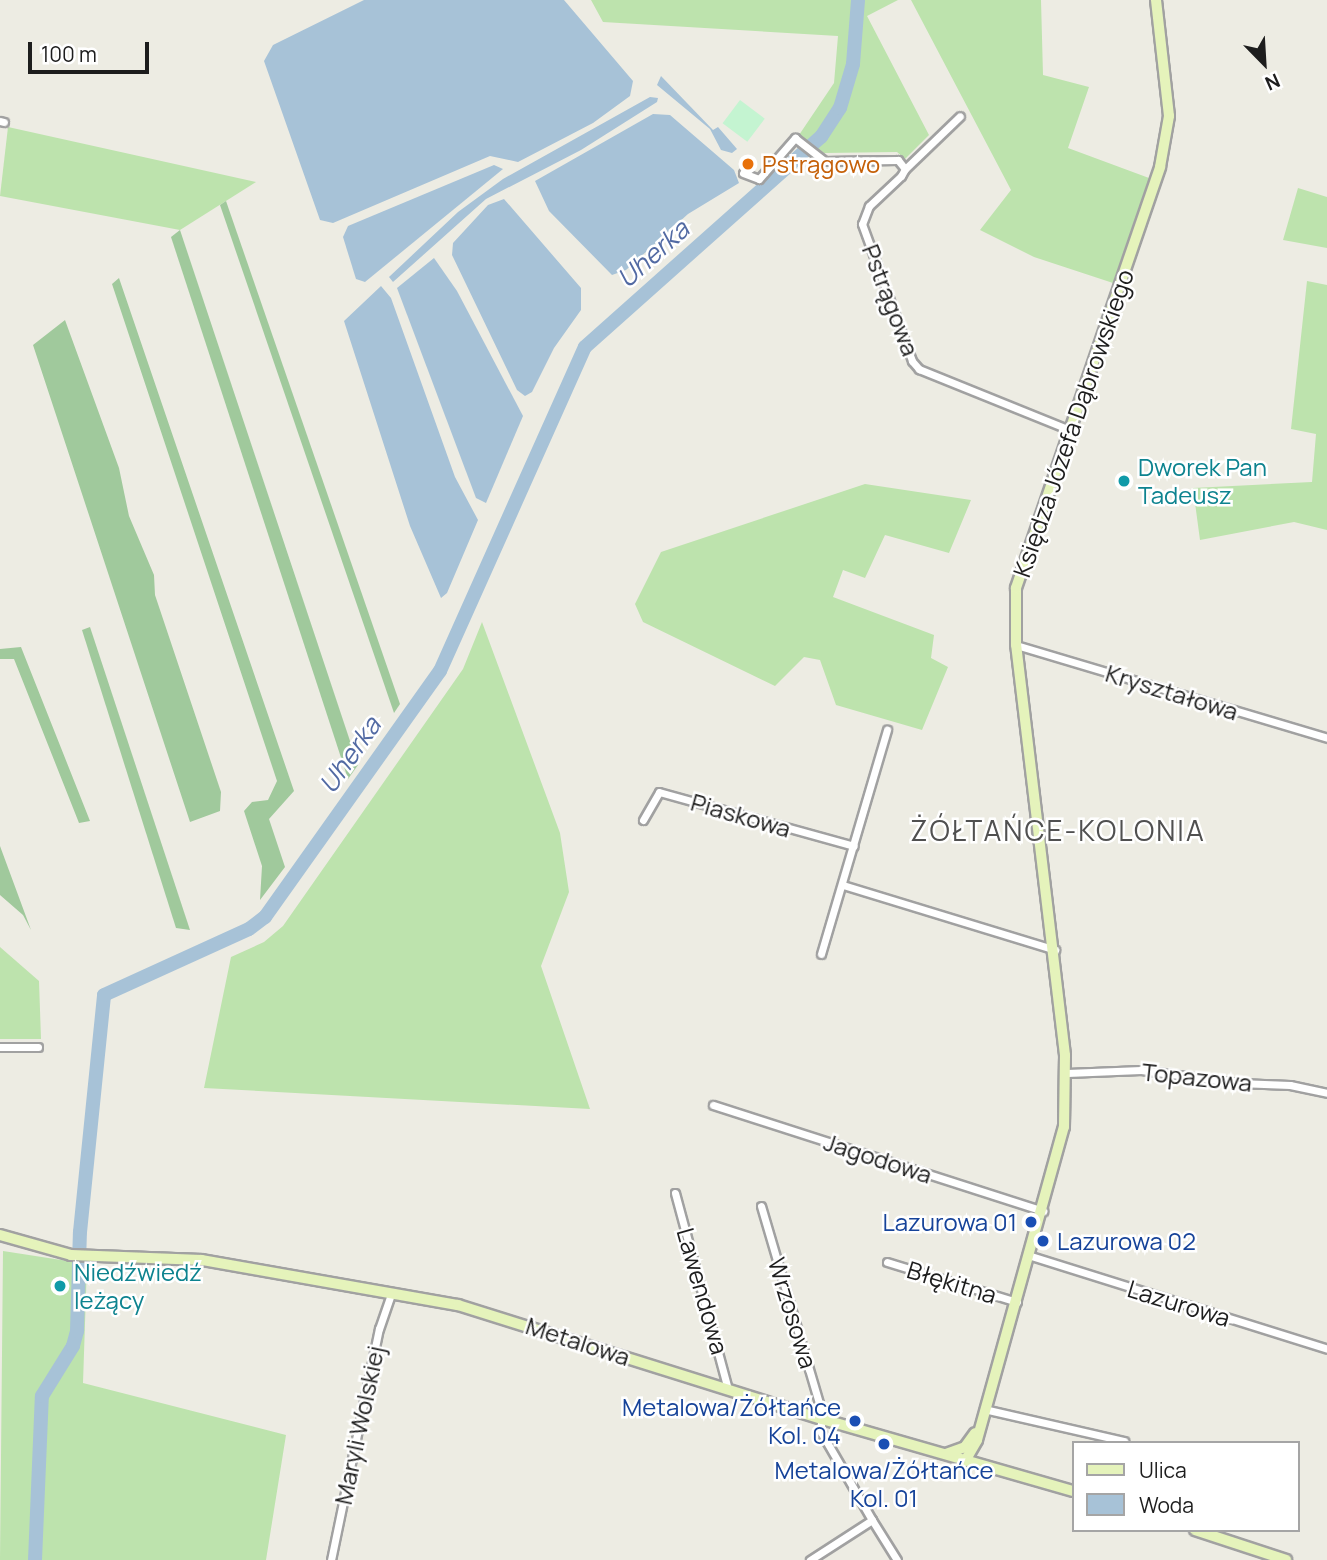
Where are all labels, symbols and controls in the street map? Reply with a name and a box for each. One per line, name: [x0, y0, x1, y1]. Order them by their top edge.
scale bar: [32, 28, 152, 72]
north arrow: [1229, 28, 1299, 98]
text: 100 m: [41, 40, 97, 68]
text: N: [1261, 68, 1284, 97]
place label: Pstrągowo: [762, 150, 880, 178]
marker: Pstrągowo: [740, 156, 756, 172]
water label: Uherka: [611, 214, 695, 294]
street label: Pstrągowa: [857, 240, 925, 360]
street label: Księdza Józefa Dąbrowskiego: [1007, 265, 1139, 581]
place label: Dworek Pan Tadeusz: [1138, 453, 1267, 509]
marker: Dworek Pan Tadeusz: [1116, 473, 1132, 489]
street label: Kryształowa: [1102, 658, 1242, 726]
water label: Uherka: [313, 711, 387, 799]
street label: Piaskowa: [688, 787, 794, 843]
district label: ŻÓŁTAŃCE-KOLONIA: [912, 813, 1204, 847]
street label: Topazowa: [1140, 1057, 1254, 1097]
street label: Jagodowa: [820, 1127, 936, 1189]
place label: Lazurowa 01: [882, 1208, 1017, 1236]
marker: Lazurowa 01: [1023, 1214, 1039, 1230]
street label: Lawendowa: [671, 1225, 735, 1357]
place label: Lazurowa 02: [1057, 1227, 1196, 1255]
marker: Lazurowa 02: [1035, 1233, 1051, 1249]
street label: Wrzosowa: [763, 1254, 823, 1372]
street label: Błękitna: [904, 1255, 1000, 1309]
place label: Niedźwiedź leżący: [74, 1258, 202, 1314]
street label: Lazurowa: [1124, 1274, 1234, 1332]
marker: Niedźwiedź leżący: [52, 1278, 68, 1294]
street label: Metalowa: [522, 1311, 634, 1371]
street label: Maryli Wolskiej: [328, 1343, 390, 1507]
place label: Metalowa/Żółtańce Kol. 04: [622, 1393, 841, 1449]
marker: Metalowa/Żółtańce Kol. 04: [847, 1413, 863, 1429]
marker: Metalowa/Żółtańce Kol. 01: [876, 1436, 892, 1452]
legend: [1072, 1441, 1299, 1532]
place label: Metalowa/Żółtańce Kol. 01: [775, 1456, 993, 1512]
text: Ulica: [1139, 1456, 1187, 1484]
text: Woda: [1139, 1491, 1194, 1519]

